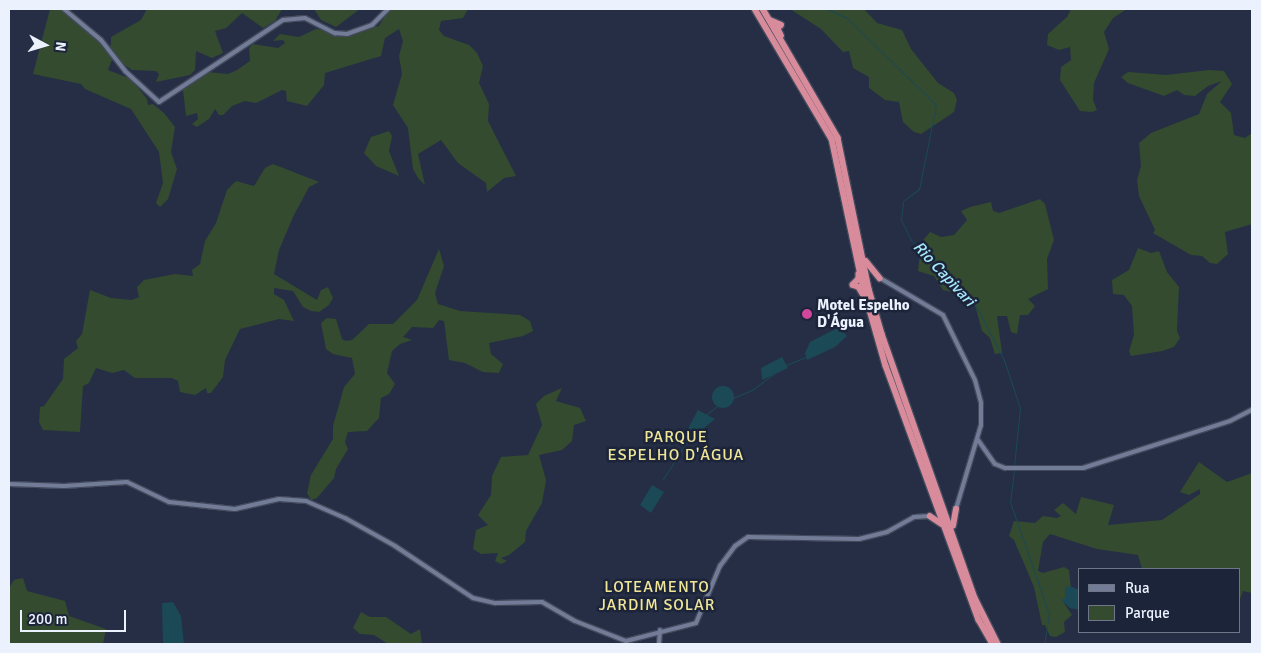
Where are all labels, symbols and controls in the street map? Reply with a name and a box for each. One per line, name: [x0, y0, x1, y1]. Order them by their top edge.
north arrow: [20, 20, 70, 70]
text: N: [51, 41, 69, 52]
water label: Rio Capivari: [909, 237, 979, 311]
place label: Motel Espelho D'Água: [817, 296, 910, 331]
marker: Motel Espelho D'Água: [801, 308, 813, 320]
district label: PARQUE ESPELHO D'ÁGUA: [606, 427, 746, 465]
legend: [1078, 568, 1241, 633]
district label: LOTEAMENTO JARDIM SOLAR: [597, 577, 717, 615]
text: Rua: [1125, 579, 1150, 597]
scale bar: [22, 600, 129, 632]
text: Parque: [1125, 604, 1170, 622]
text: 200 m: [28, 610, 68, 628]

